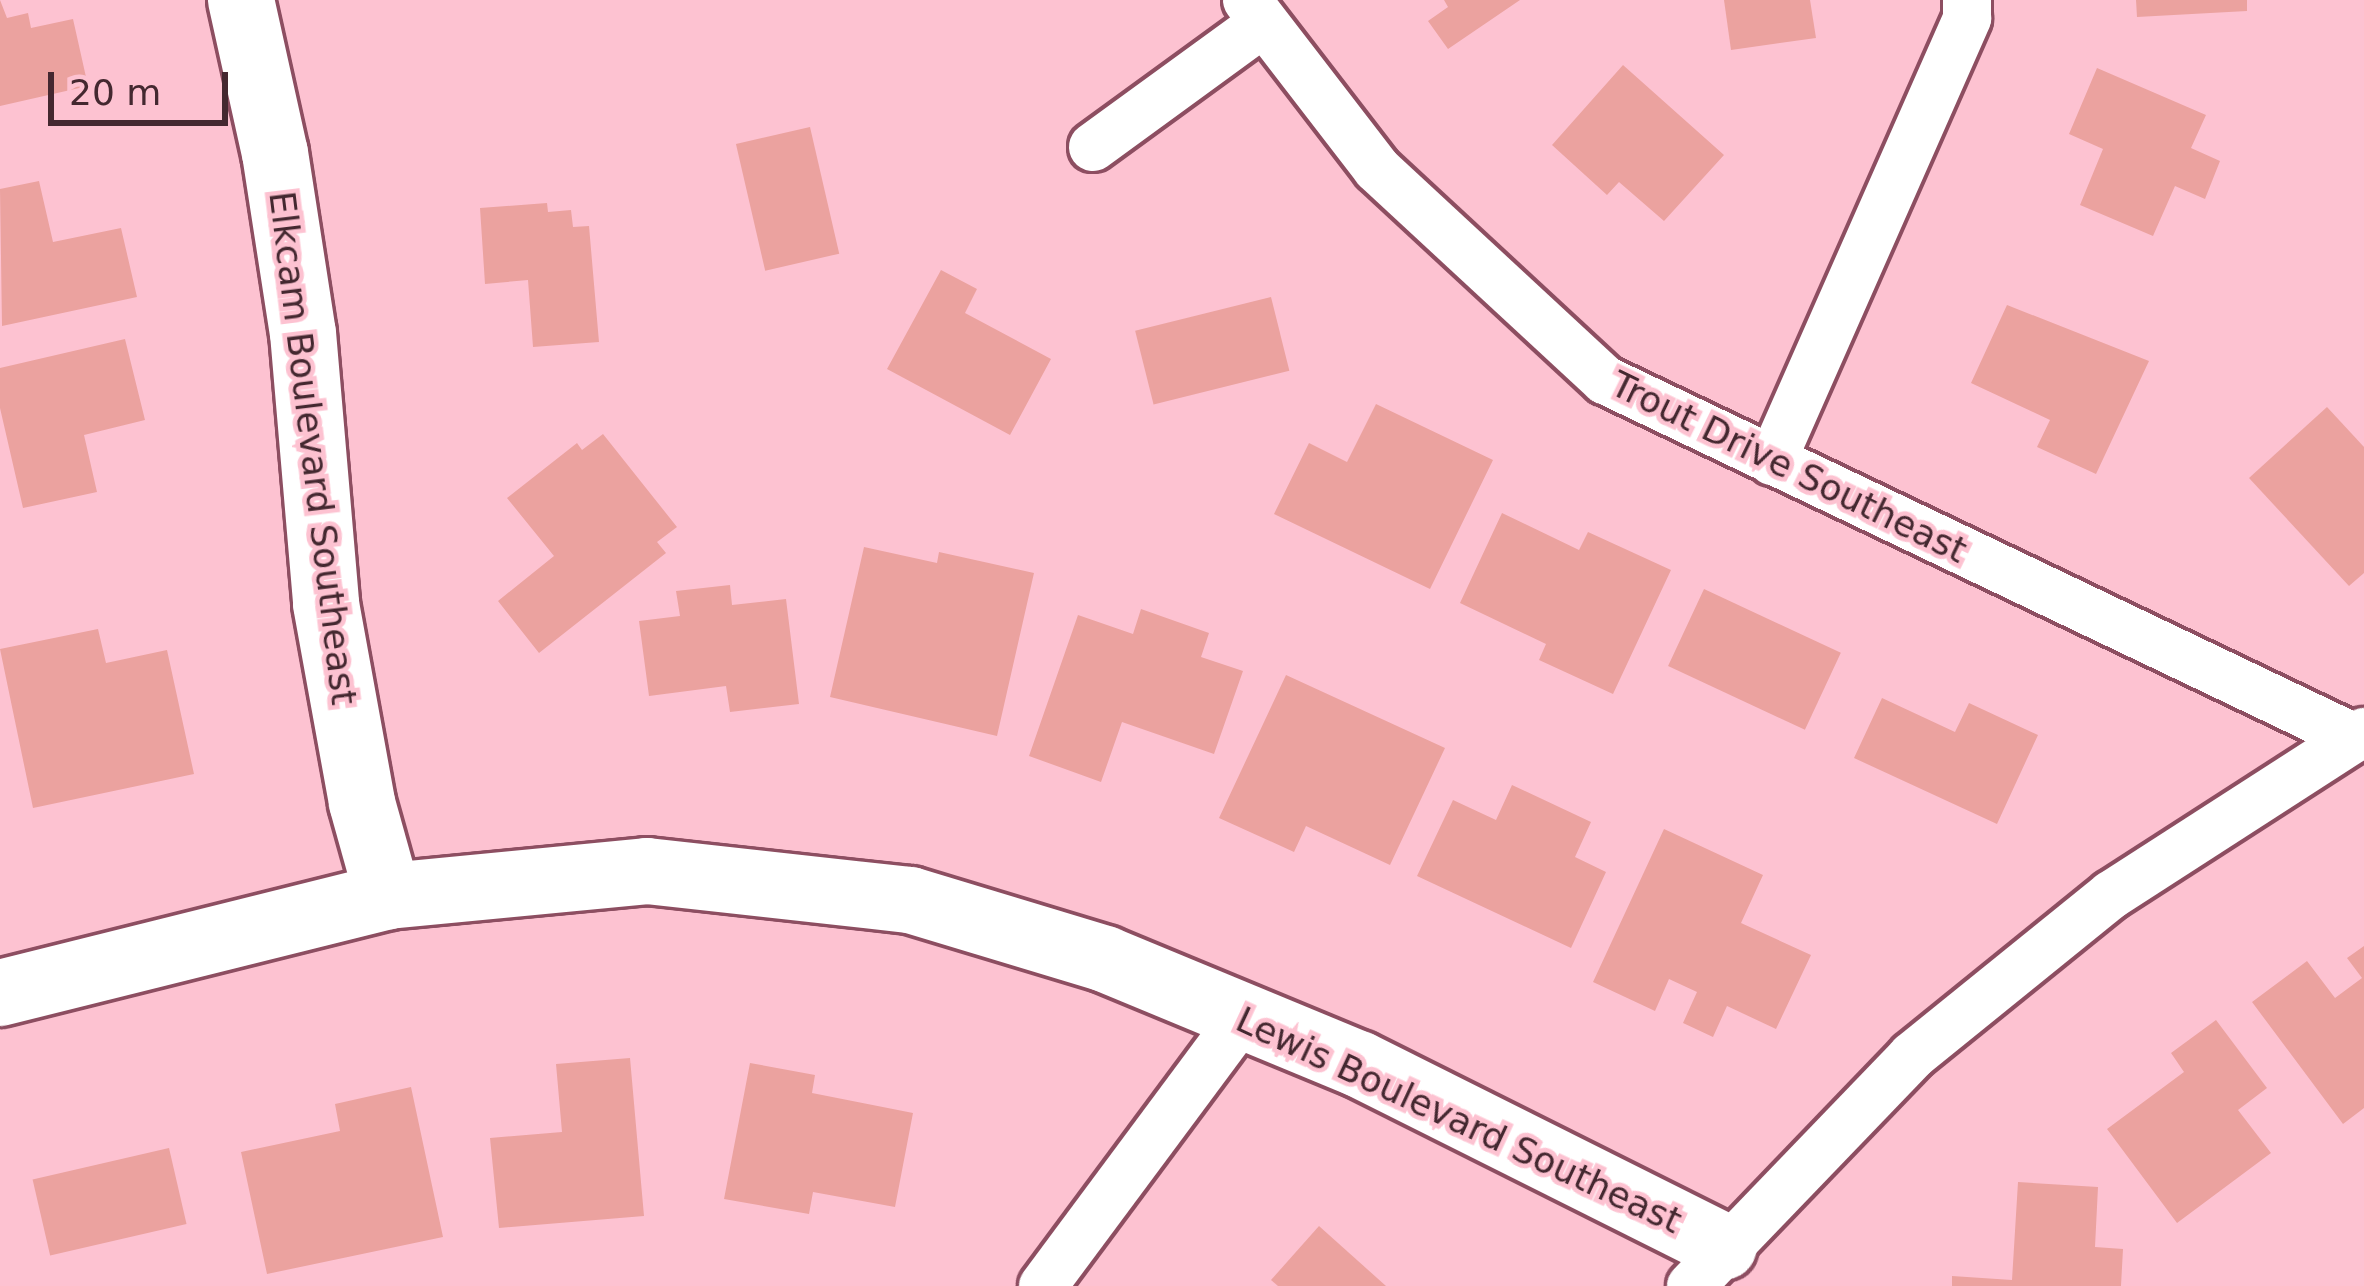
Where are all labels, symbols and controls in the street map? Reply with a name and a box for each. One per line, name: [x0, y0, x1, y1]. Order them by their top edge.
scale bar: [54, 48, 234, 122]
text: 20 m: [69, 72, 161, 113]
street label: Elkcam Boulevard Southeast: [260, 189, 366, 707]
street label: Trout Drive Southeast: [1604, 362, 1974, 572]
street label: Lewis Boulevard Southeast: [1229, 998, 1689, 1242]

